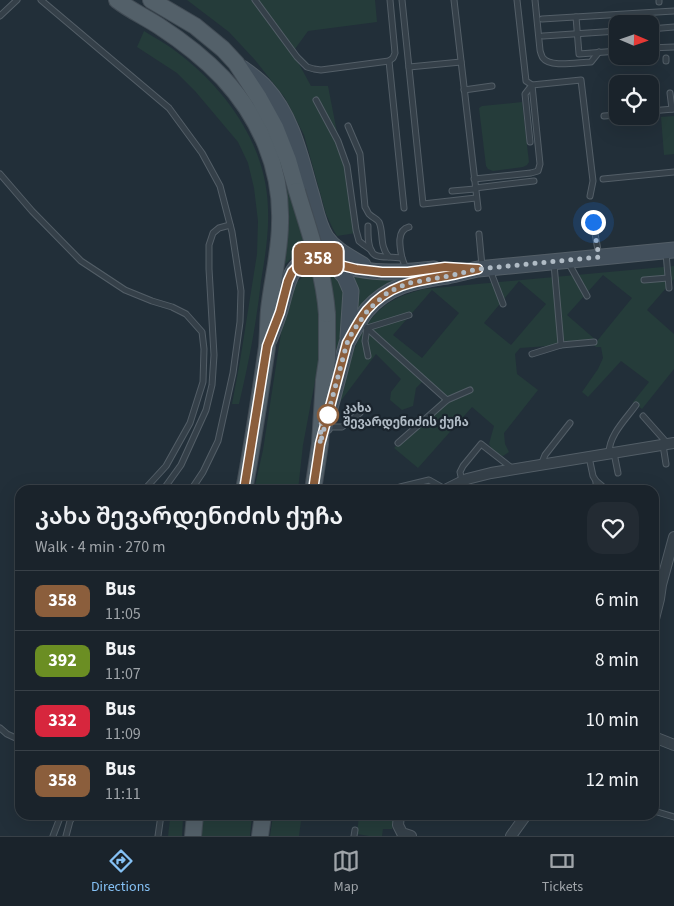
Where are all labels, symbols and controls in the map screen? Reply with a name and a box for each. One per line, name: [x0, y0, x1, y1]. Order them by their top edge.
north arrow: [609, 15, 659, 65]
map controls: [609, 15, 659, 125]
button: locate: [609, 75, 659, 125]
your location: [581, 210, 606, 235]
line badge: 358: [289, 243, 347, 275]
text: 358: [304, 246, 332, 271]
place label: კახა შევარდენიძის ქუჩა: [343, 400, 469, 431]
marker: კახა შევარდენიძის ქუჩა: [317, 404, 339, 426]
text: კახა შევარდენიძის ქუჩა: [35, 499, 343, 534]
button: heart: [587, 502, 639, 554]
text: Walk · 4 min · 270 m: [35, 536, 166, 558]
text: Bus: [105, 576, 136, 603]
text: 6 min: [595, 587, 639, 614]
text: 358: [48, 588, 77, 613]
text: 11:05: [105, 603, 141, 625]
text: Bus: [105, 636, 136, 663]
text: 8 min: [595, 647, 639, 674]
text: 392: [48, 648, 77, 673]
text: 11:07: [105, 663, 141, 685]
text: Bus: [105, 696, 136, 723]
text: 10 min: [585, 707, 639, 734]
text: 332: [48, 708, 77, 733]
text: 11:09: [105, 723, 141, 745]
text: Bus: [105, 756, 136, 783]
text: 12 min: [585, 767, 639, 794]
text: 358: [48, 768, 77, 793]
text: 11:11: [105, 783, 141, 805]
tab: Directions: [91, 847, 150, 897]
tab: Map: [332, 847, 360, 897]
tab: Tickets: [542, 847, 583, 897]

